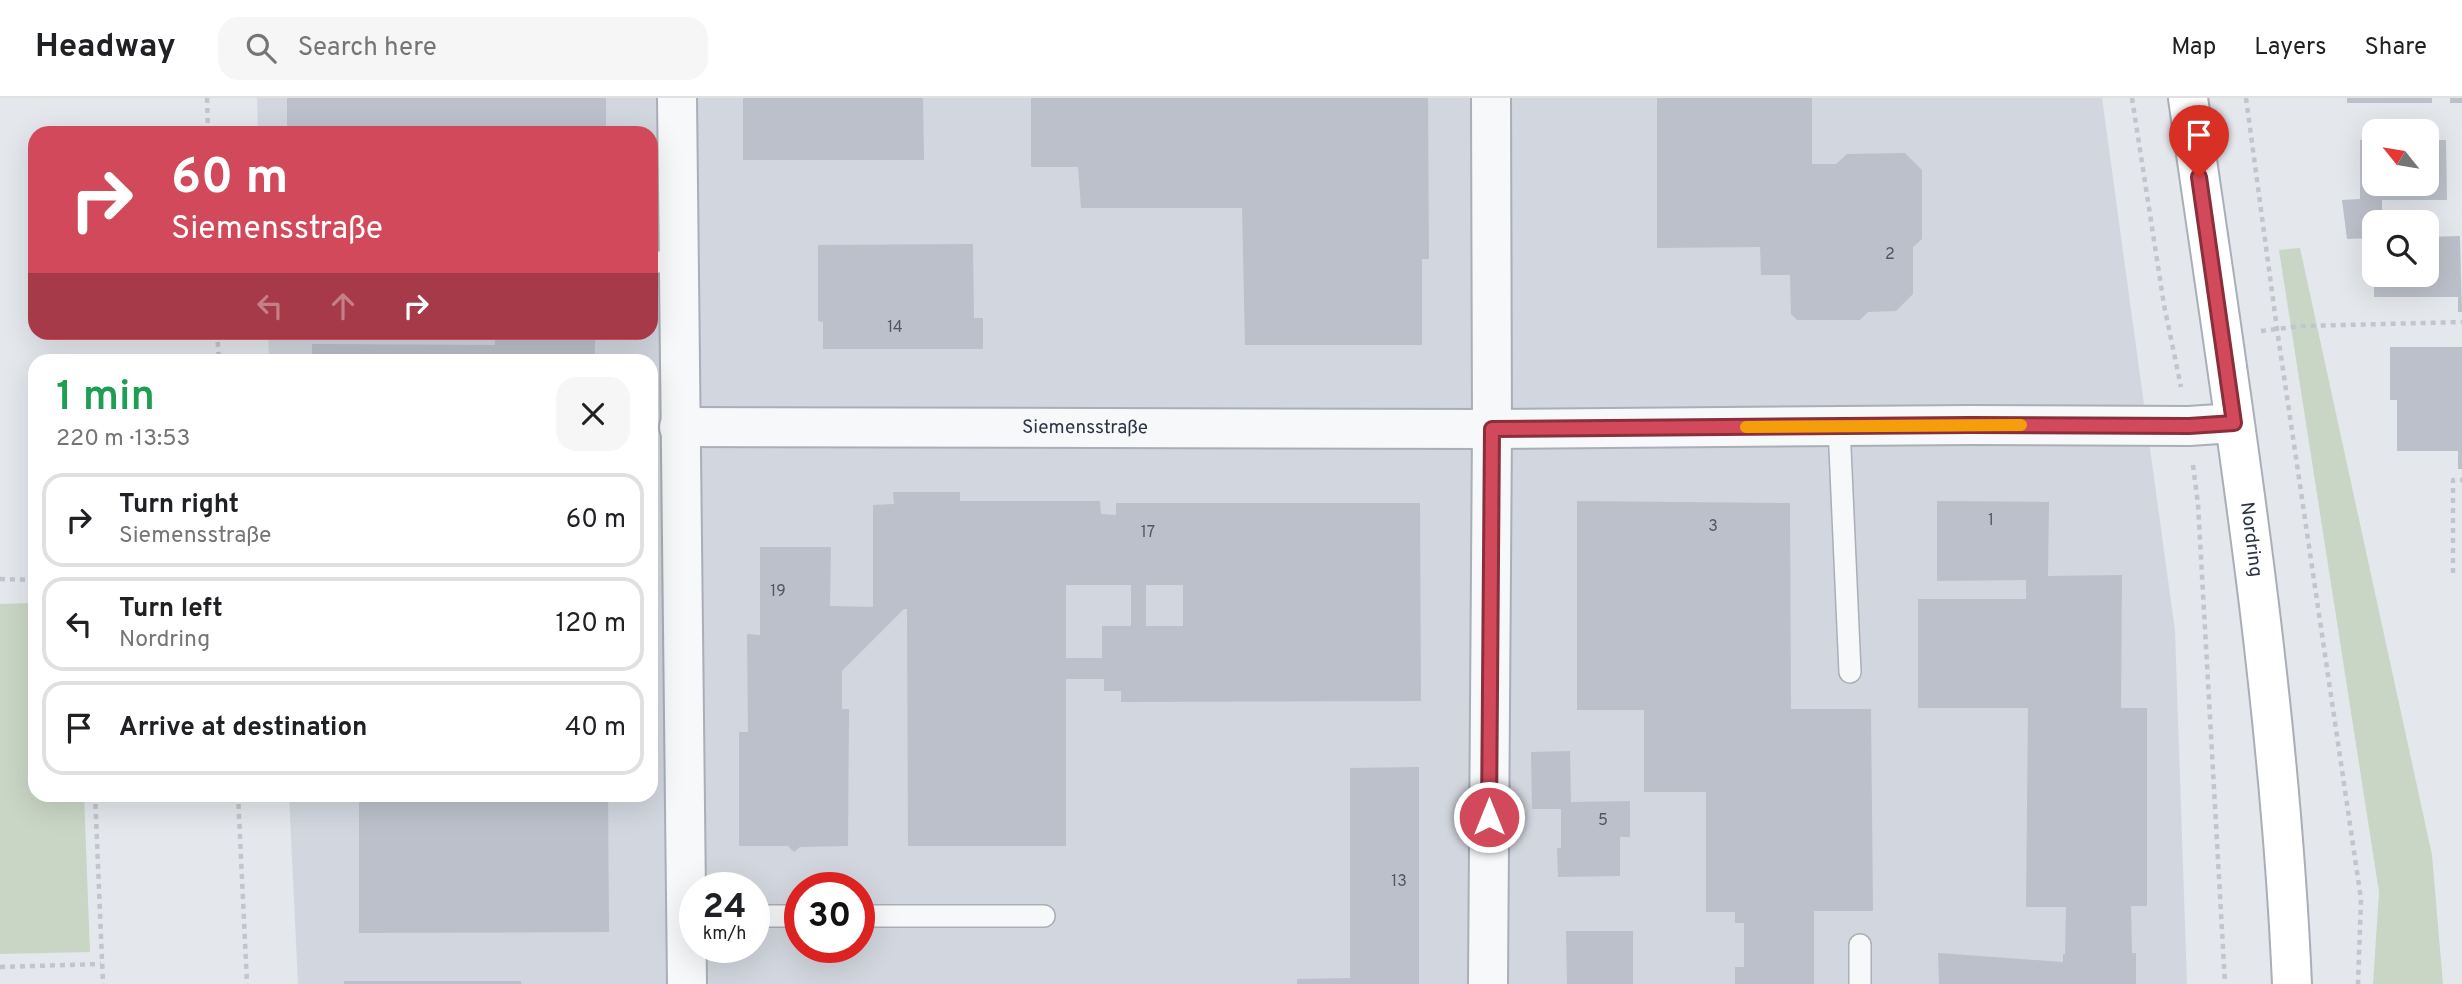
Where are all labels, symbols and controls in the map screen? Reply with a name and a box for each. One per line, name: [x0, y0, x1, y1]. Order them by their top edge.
search box: [218, 17, 708, 80]
text: Headway: [35, 27, 176, 69]
icon: search: [242, 29, 280, 67]
text: Search here: [298, 32, 437, 65]
text: Map: [2171, 33, 2216, 63]
text: Layers: [2254, 33, 2326, 63]
text: Share: [2364, 33, 2427, 63]
pin: [2169, 105, 2229, 177]
icon: arrive: [2180, 116, 2218, 154]
north arrow: [2362, 119, 2440, 196]
map controls: [2362, 119, 2439, 287]
text: 60 m: [171, 149, 289, 211]
icon: right: [56, 154, 147, 245]
text: Siemensstraße: [171, 210, 383, 250]
button: search: [2362, 210, 2439, 287]
house number: 2: [1885, 245, 1895, 265]
icon: left: [251, 287, 289, 325]
icon: ahead: [324, 287, 362, 325]
icon: right: [397, 287, 435, 325]
house number: 14: [887, 318, 903, 338]
text: 1 min: [56, 372, 155, 425]
button: close: [556, 377, 630, 451]
street label: Siemensstraße: [1022, 416, 1148, 440]
text: 220 m · 13:53: [56, 425, 190, 454]
text: Turn right: [119, 489, 239, 522]
icon: right: [60, 501, 98, 539]
street label: Nordring: [2234, 501, 2268, 578]
text: 60 m: [566, 504, 626, 537]
house number: 1: [1988, 511, 1994, 531]
house number: 3: [1708, 517, 1718, 537]
text: Siemensstraße: [119, 522, 271, 551]
house number: 17: [1141, 523, 1155, 543]
house number: 19: [770, 582, 786, 602]
text: Turn left: [119, 593, 223, 626]
icon: left: [60, 605, 98, 643]
text: 120 m: [556, 608, 626, 641]
text: Nordring: [119, 626, 210, 655]
icon: arrive: [60, 709, 98, 747]
text: Arrive at destination: [119, 712, 367, 745]
text: 40 m: [565, 712, 626, 745]
position arrow: [1452, 780, 1526, 854]
house number: 5: [1598, 811, 1608, 831]
speed limit sign: 30: [784, 872, 875, 963]
house number: 13: [1391, 872, 1407, 892]
text: 24: [703, 886, 746, 930]
text: km/h: [703, 923, 746, 946]

